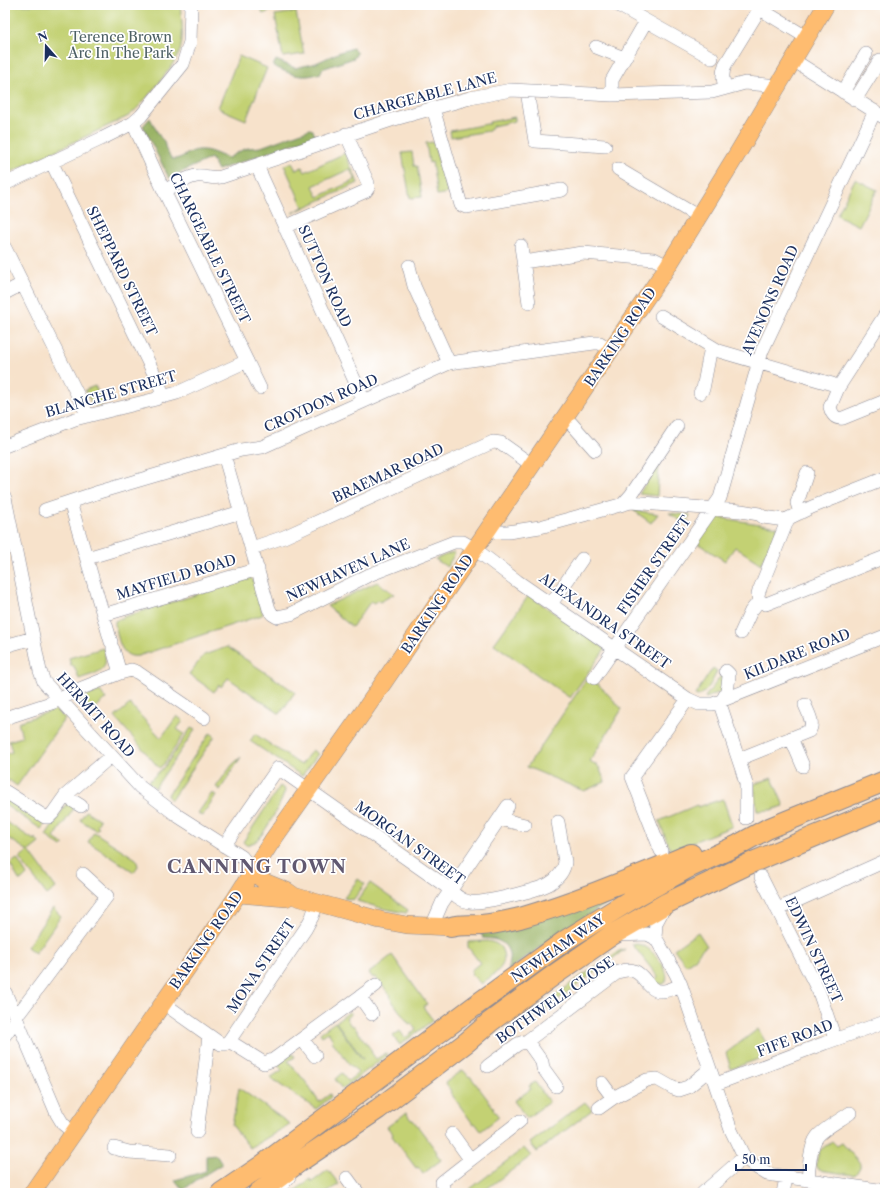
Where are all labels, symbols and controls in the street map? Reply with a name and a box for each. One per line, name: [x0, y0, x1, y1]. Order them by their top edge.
north arrow: [26, 26, 66, 66]
text: N: [36, 28, 50, 45]
park label: Terence Brown Arc In The Park: [67, 28, 175, 62]
street label: CHARGEABLE LANE: [351, 68, 499, 124]
street label: CHARGEABLE STREET: [166, 170, 255, 327]
street label: SHEPPARD STREET: [83, 203, 161, 339]
street label: SUTTON ROAD: [294, 222, 356, 330]
street label: AVENONS ROAD: [737, 242, 802, 359]
street label: BARKING ROAD: [580, 284, 660, 390]
street label: BLANCHE STREET: [43, 366, 179, 421]
street label: CROYDON ROAD: [261, 370, 381, 436]
street label: BRAEMAR ROAD: [329, 439, 447, 507]
street label: FISHER STREET: [613, 512, 695, 618]
street label: NEWHAVEN LANE: [283, 535, 413, 605]
street label: MAYFIELD ROAD: [114, 550, 238, 604]
street label: BARKING ROAD: [397, 551, 477, 657]
street label: ALEXANDRA STREET: [535, 568, 674, 673]
street label: KILDARE ROAD: [741, 624, 853, 684]
street label: HERMIT ROAD: [53, 669, 139, 761]
street label: MORGAN STREET: [352, 797, 469, 889]
district label: CANNING TOWN: [167, 856, 347, 878]
street label: BARKING ROAD: [165, 887, 247, 993]
street label: EDWIN STREET: [781, 894, 847, 1007]
street label: NEWHAM WAY: [507, 909, 609, 986]
street label: MONA STREET: [223, 915, 299, 1016]
street label: BOTHWELL CLOSE: [492, 952, 618, 1048]
street label: FIFE ROAD: [755, 1015, 835, 1061]
scale bar: [736, 1146, 806, 1172]
text: 50 m: [742, 1152, 771, 1167]

